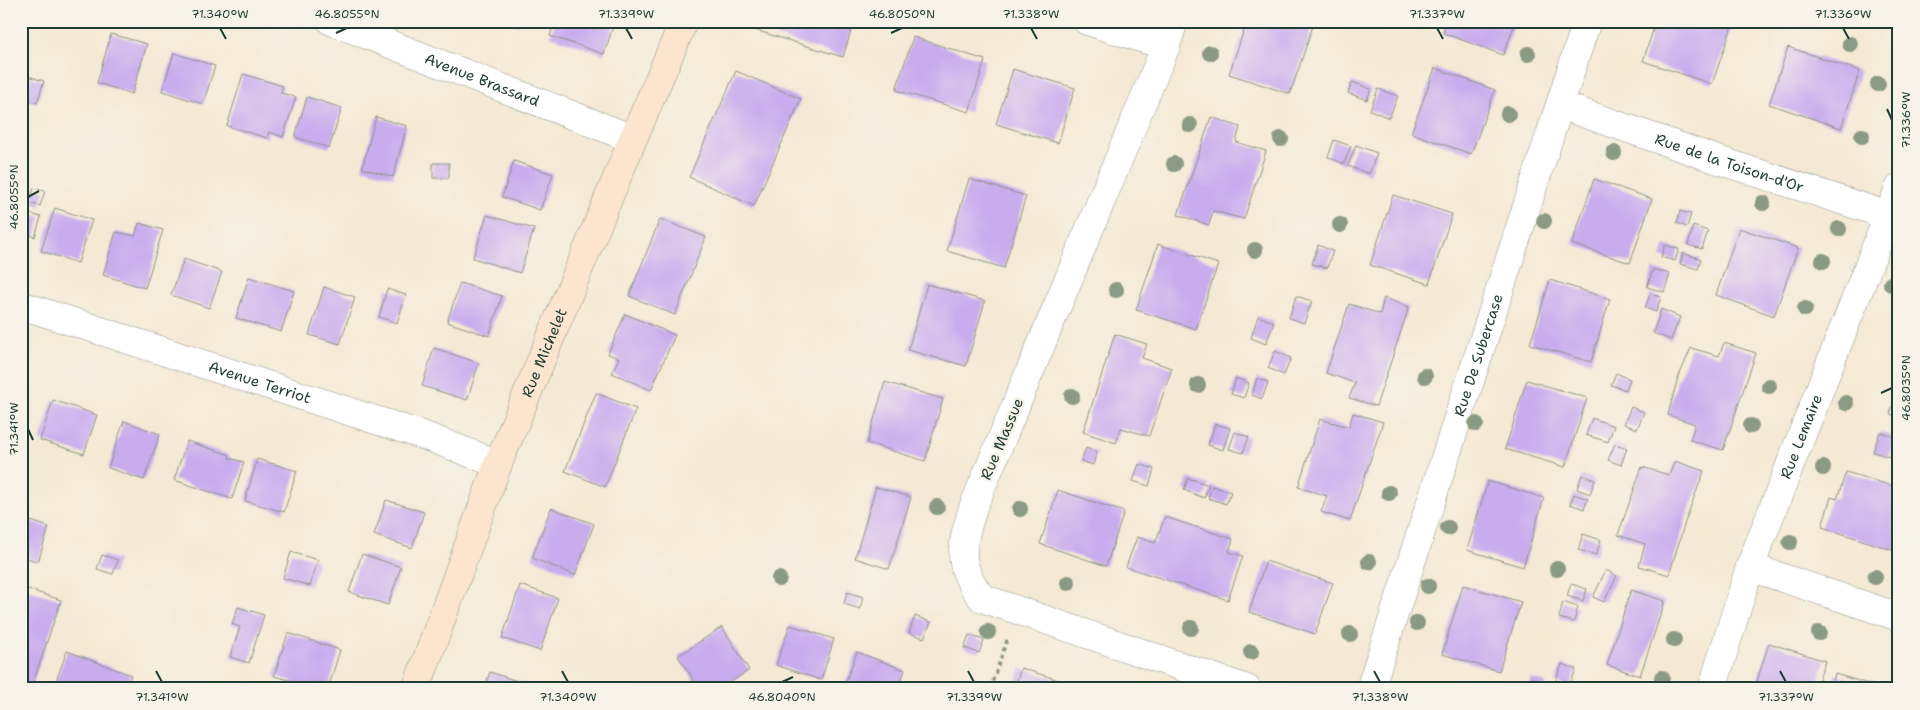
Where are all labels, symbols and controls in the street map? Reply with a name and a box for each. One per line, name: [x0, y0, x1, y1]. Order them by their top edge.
text: 71.340°W: [191, 6, 249, 22]
text: 46.8055°N: [314, 6, 380, 22]
text: 71.339°W: [598, 6, 654, 22]
text: 46.8050°N: [869, 6, 935, 22]
text: 71.338°W: [1003, 6, 1059, 22]
text: 71.337°W: [1409, 6, 1465, 22]
text: 71.336°W: [1815, 6, 1871, 22]
street label: Avenue Brassard: [422, 48, 543, 112]
text: 71.336°W: [1898, 92, 1914, 148]
street label: Rue de la Toison-d'Or: [1652, 129, 1806, 197]
text: 46.8055°N: [6, 164, 22, 230]
street label: Rue De Subercase: [1449, 291, 1508, 419]
street label: Rue Michelet: [517, 305, 572, 400]
text: 46.8035°N: [1898, 355, 1914, 421]
street label: Avenue Terriot: [206, 356, 314, 408]
street label: Rue Lemaire: [1776, 391, 1827, 482]
street label: Rue Massue: [976, 395, 1028, 483]
text: 71.341°W: [6, 402, 22, 456]
text: 71.341°W: [135, 689, 189, 705]
text: 71.340°W: [539, 689, 597, 705]
text: 46.8040°N: [748, 689, 816, 705]
text: 71.339°W: [946, 689, 1002, 705]
text: 71.338°W: [1352, 689, 1408, 705]
text: 71.337°W: [1758, 689, 1814, 705]

